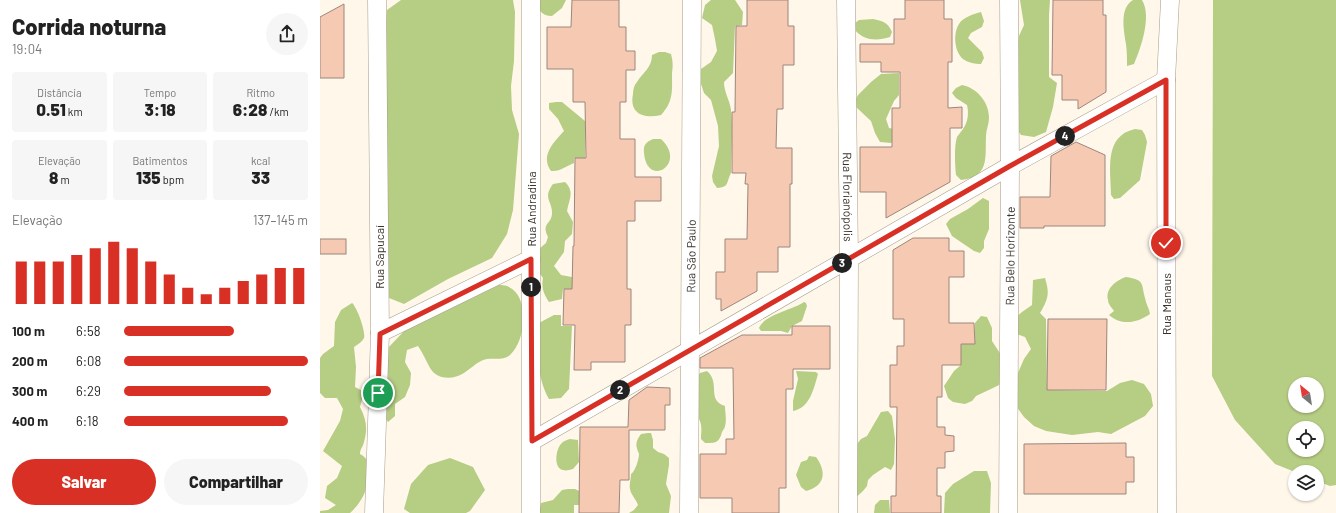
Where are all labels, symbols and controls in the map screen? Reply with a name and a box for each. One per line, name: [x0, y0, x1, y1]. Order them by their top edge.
text: Corrida noturna: [12, 13, 166, 39]
button: share: [266, 13, 308, 55]
text: 19:04: [12, 41, 42, 57]
text: Distância: [37, 86, 82, 99]
text: Tempo: [144, 86, 176, 99]
text: Ritmo: [246, 86, 275, 99]
text: 0.51: [36, 99, 66, 119]
text: 3:18: [144, 99, 176, 119]
text: 6:28: [233, 99, 267, 119]
text: km: [66, 105, 82, 118]
text: /km: [267, 105, 289, 118]
pin: 4: [1055, 126, 1075, 146]
text: 4: [1062, 129, 1068, 142]
street label: Rua Florianópolis: [841, 152, 856, 242]
text: Elevação: [38, 154, 81, 167]
text: Batimentos: [132, 154, 188, 167]
text: kcal: [251, 154, 270, 167]
text: 8: [49, 167, 58, 187]
text: 135: [136, 167, 161, 187]
text: 33: [251, 167, 270, 187]
street label: Rua Andradina: [524, 171, 538, 247]
text: m: [58, 173, 70, 186]
text: bpm: [161, 173, 184, 186]
street label: Rua Belo Horizonte: [1002, 207, 1017, 305]
text: Elevação: [12, 212, 63, 228]
text: 137–145 m: [253, 212, 308, 228]
street label: Rua São Paulo: [683, 219, 698, 293]
street label: Rua Sapucaí: [372, 225, 386, 289]
pin: [1149, 226, 1183, 260]
icon: check: [1155, 232, 1177, 254]
pin: 3: [832, 253, 852, 273]
text: 3: [839, 256, 845, 269]
street label: Rua Manaus: [1159, 273, 1173, 335]
pin: 1: [521, 277, 541, 297]
text: 1: [529, 280, 533, 293]
text: 100 m: [12, 323, 45, 339]
text: 6:58: [76, 323, 101, 339]
text: 200 m: [12, 353, 48, 369]
text: 6:08: [76, 353, 101, 369]
pin: [361, 376, 395, 410]
north arrow: [1288, 377, 1324, 413]
map controls: [1288, 377, 1324, 501]
pin: 2: [610, 380, 630, 400]
icon: arrive: [367, 382, 389, 404]
text: 300 m: [12, 383, 47, 399]
text: 6:29: [76, 383, 101, 399]
text: 2: [617, 383, 623, 396]
text: 400 m: [12, 413, 48, 429]
text: 6:18: [76, 413, 98, 429]
button: locate: [1288, 421, 1324, 457]
button: Salvar: [12, 459, 156, 505]
button: Compartilhar: [164, 459, 308, 505]
button: layers: [1288, 465, 1324, 501]

